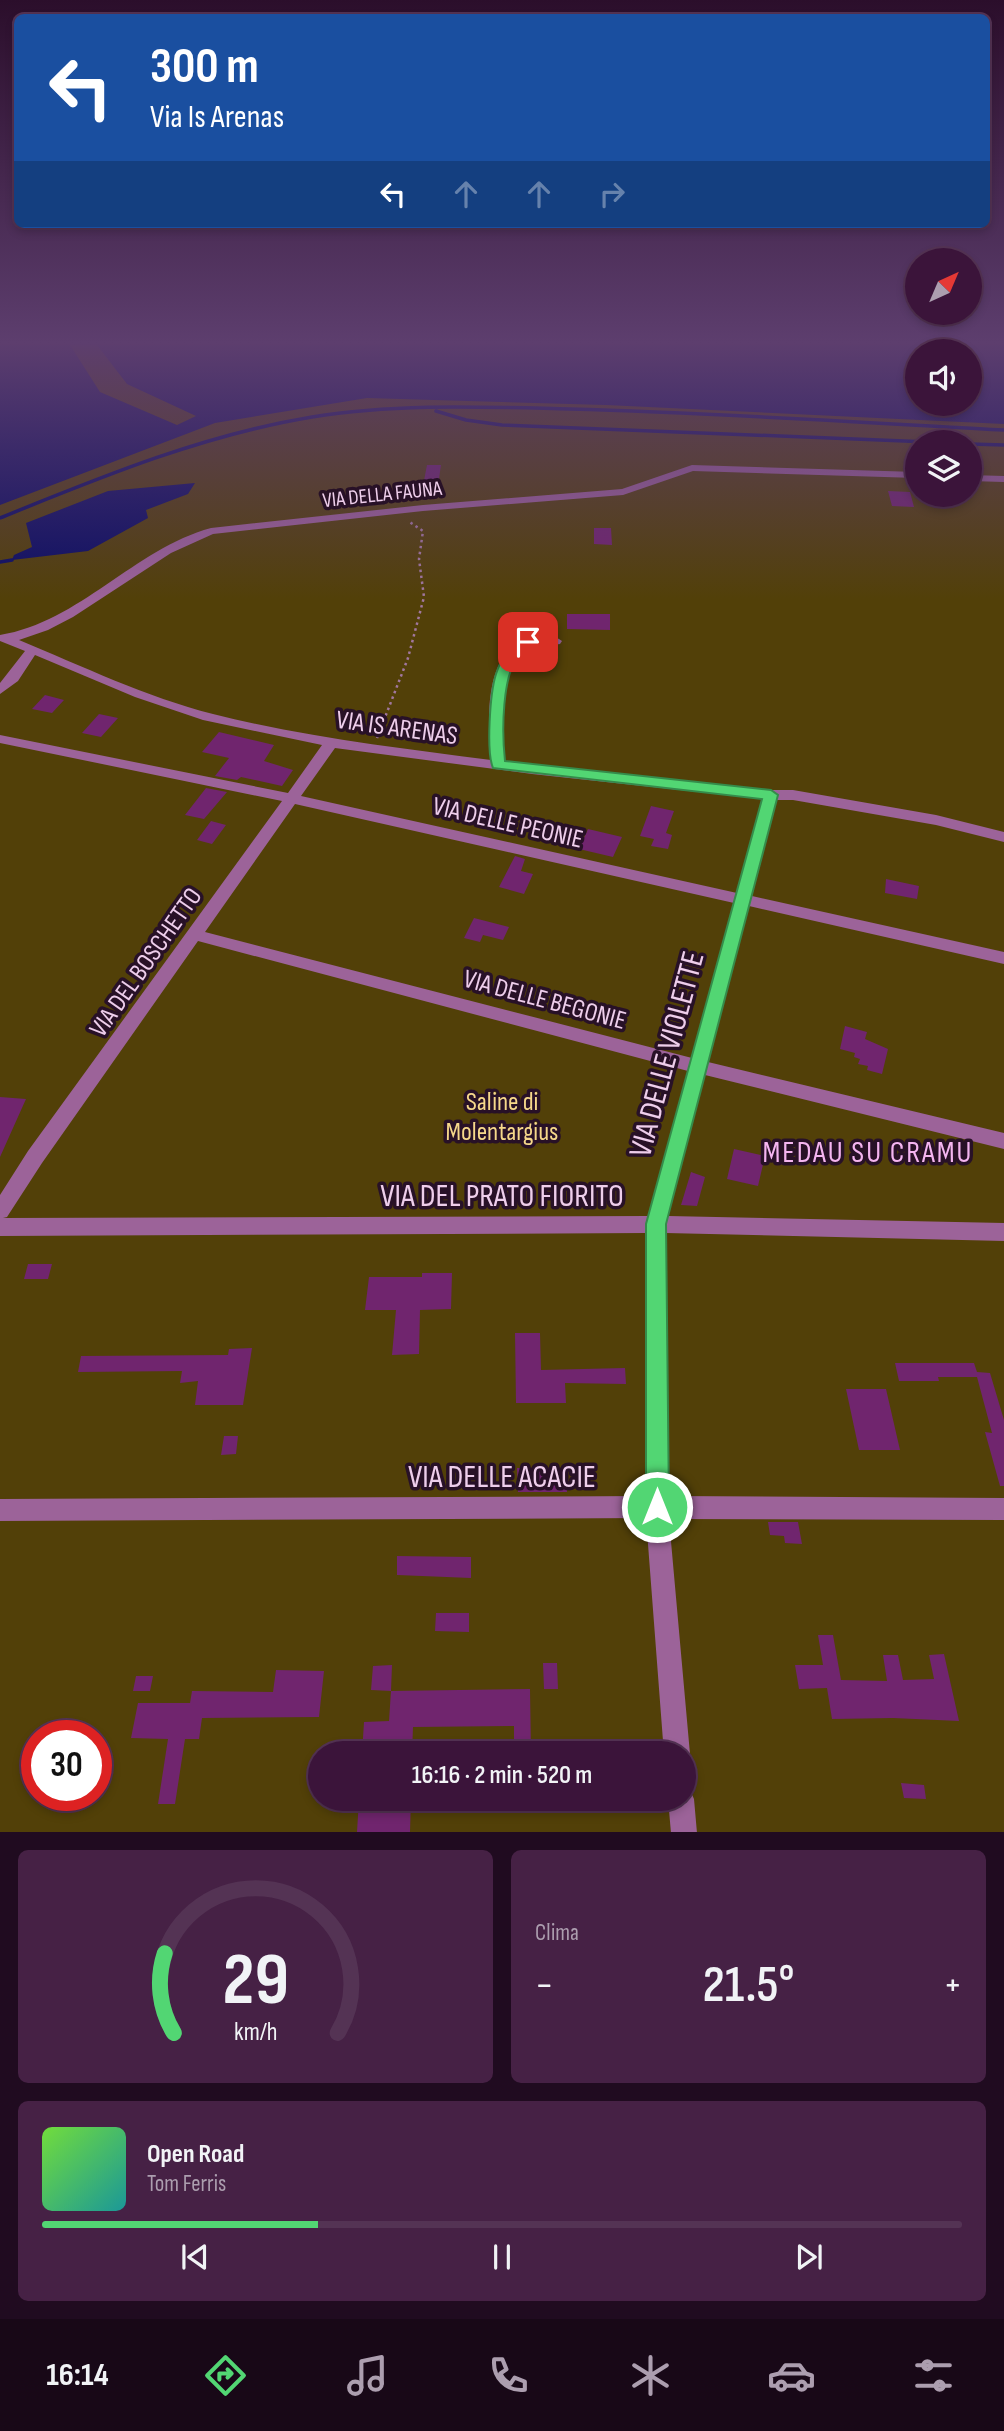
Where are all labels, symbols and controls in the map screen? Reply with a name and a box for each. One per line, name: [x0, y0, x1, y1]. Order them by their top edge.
text: 300 m: [150, 38, 259, 97]
icon: left: [35, 42, 126, 133]
text: Via Is Arenas: [150, 98, 284, 137]
icon: left: [374, 175, 412, 213]
icon: ahead: [447, 175, 485, 213]
icon: ahead: [520, 175, 558, 213]
icon: right: [593, 175, 631, 213]
north arrow: [905, 248, 982, 326]
map controls: [905, 248, 982, 507]
button: sound: [905, 339, 982, 416]
button: layers: [905, 430, 982, 507]
street label: VIA DELLA FAUNA: [321, 476, 444, 513]
pin: [498, 612, 558, 672]
icon: arrive: [509, 623, 547, 661]
street label: VIA IS ARENAS: [334, 705, 459, 752]
street label: VIA DELLE PEONIE: [430, 791, 586, 856]
street label: VIA DEL BOSCHETTO: [83, 882, 209, 1043]
street label: VIA DELLE VIOLETTE: [621, 947, 714, 1162]
street label: VIA DELLE BEGONIE: [460, 964, 629, 1037]
park label: Saline di Molentargius: [446, 1087, 558, 1148]
district label: MEDAU SU CRAMU: [763, 1135, 973, 1171]
street label: VIA DEL PRATO FIORITO: [380, 1177, 624, 1216]
street label: VIA DELLE ACACIE: [408, 1458, 596, 1497]
position arrow: [620, 1470, 694, 1544]
speed limit sign: 30: [21, 1720, 112, 1811]
text: 16:16 · 2 min · 520 m: [412, 1760, 592, 1791]
text: Clima: [535, 1919, 579, 1947]
text: 29: [222, 1937, 289, 2025]
text: 21.5°: [703, 1954, 794, 2017]
text: −: [535, 1963, 554, 2008]
text: +: [943, 1963, 962, 2008]
text: km/h: [234, 2016, 277, 2047]
text: Open Road: [147, 2139, 244, 2170]
text: Tom Ferris: [147, 2170, 226, 2198]
icon: previous: [176, 2238, 214, 2276]
icon: pause: [483, 2238, 521, 2276]
icon: next: [790, 2238, 828, 2276]
icon: directions: [201, 2351, 250, 2400]
icon: music: [343, 2351, 392, 2400]
icon: phone: [484, 2351, 533, 2400]
icon: climate: [626, 2351, 675, 2400]
icon: car: [767, 2351, 816, 2400]
icon: filters: [909, 2351, 958, 2400]
text: 16:14: [46, 2356, 109, 2395]

